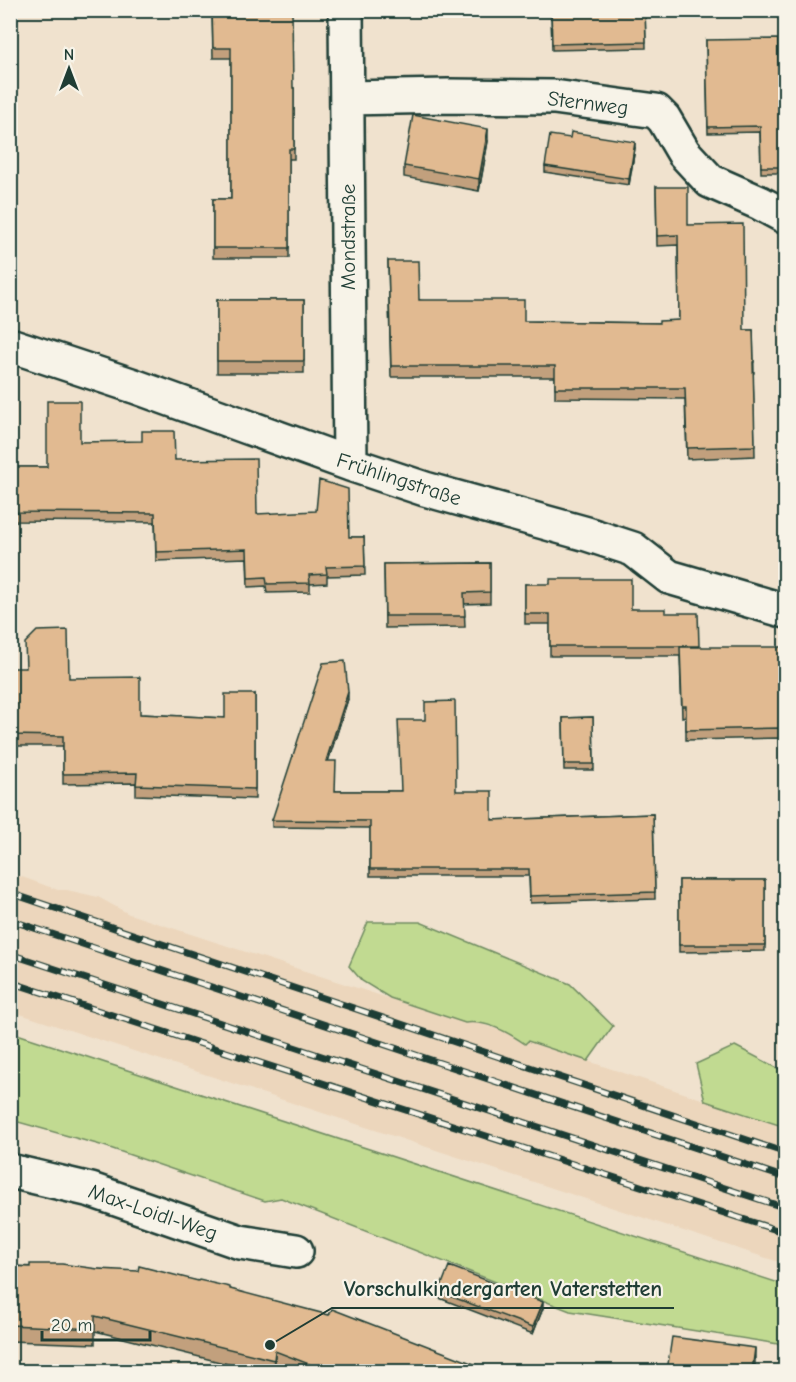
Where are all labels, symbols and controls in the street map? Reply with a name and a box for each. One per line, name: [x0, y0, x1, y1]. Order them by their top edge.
north arrow: [39, 39, 99, 99]
text: N: [64, 46, 74, 64]
street label: Sternweg: [546, 86, 630, 120]
street label: Mondstraße: [336, 184, 360, 290]
street label: Frühlingstraße: [334, 448, 464, 510]
street label: Max-Loidl-Weg: [85, 1179, 221, 1245]
callout: Vorschulkindergarten Vaterstetten: [332, 1268, 674, 1308]
text: Vorschulkindergarten Vaterstetten: [344, 1276, 662, 1302]
scale bar: [42, 1304, 150, 1342]
text: 20 m: [51, 1315, 92, 1336]

